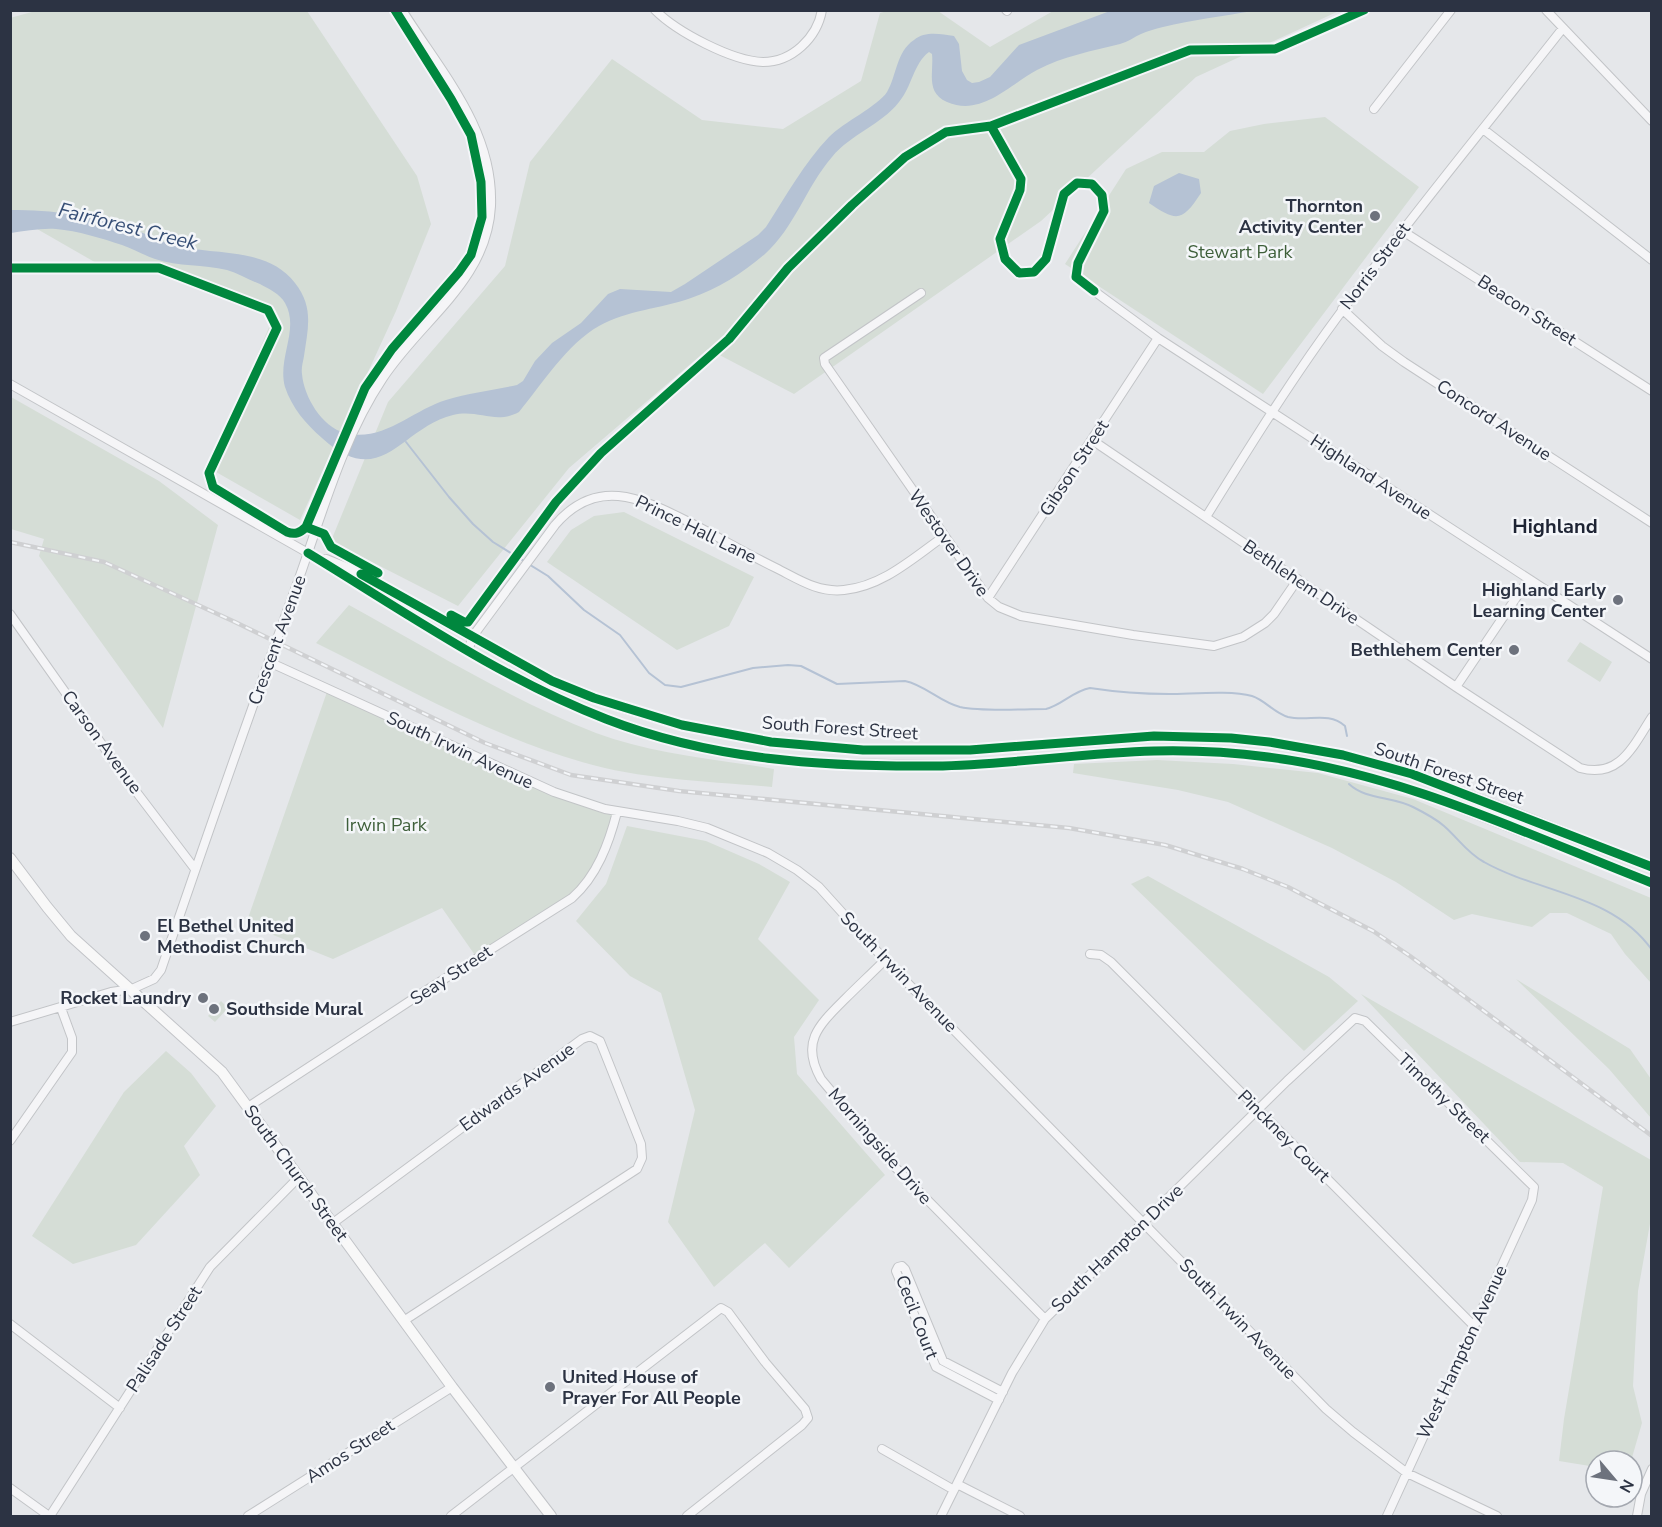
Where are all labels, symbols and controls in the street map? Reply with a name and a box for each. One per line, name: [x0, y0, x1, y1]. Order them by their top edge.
place label: Thornton Activity Center: [1239, 194, 1363, 239]
water label: Fairforest Creek: [56, 196, 201, 257]
marker: Thornton Activity Center: [1368, 209, 1382, 223]
street label: Norris Street: [1334, 217, 1416, 314]
park label: Stewart Park: [1188, 240, 1293, 264]
street label: Beacon Street: [1473, 269, 1582, 351]
street label: Concord Avenue: [1432, 374, 1556, 466]
street label: Gibson Street: [1034, 415, 1114, 521]
street label: Highland Avenue: [1306, 429, 1436, 525]
street label: Westover Drive: [903, 485, 995, 601]
street label: Prince Hall Lane: [631, 489, 761, 569]
district label: Highland: [1512, 513, 1598, 540]
street label: Bethlehem Drive: [1238, 534, 1364, 630]
street label: Crescent Avenue: [242, 572, 312, 708]
place label: Highland Early Learning Center: [1472, 578, 1607, 623]
marker: Highland Early Learning Center: [1611, 593, 1625, 607]
place label: Bethlehem Center: [1351, 638, 1502, 662]
marker: Bethlehem Center: [1507, 643, 1521, 657]
street label: Carson Avenue: [56, 685, 148, 799]
street label: South Irwin Avenue: [383, 705, 537, 795]
street label: South Forest Street: [761, 711, 920, 745]
street label: South Forest Street: [1371, 736, 1527, 810]
park label: Irwin Park: [345, 813, 428, 837]
street label: South Irwin Avenue: [835, 906, 963, 1038]
place label: El Bethel United Methodist Church: [157, 914, 305, 959]
marker: El Bethel United Methodist Church: [138, 929, 152, 943]
street label: Seay Street: [405, 939, 497, 1010]
place label: Rocket Laundry: [60, 986, 192, 1010]
marker: Rocket Laundry: [196, 991, 210, 1005]
place label: Southside Mural: [226, 997, 363, 1021]
marker: Southside Mural: [207, 1002, 221, 1016]
street label: Edwards Avenue: [455, 1037, 579, 1137]
street label: Timothy Street: [1393, 1048, 1496, 1149]
street label: Morningside Drive: [823, 1083, 937, 1209]
street label: Pinckney Court: [1233, 1085, 1336, 1188]
street label: South Church Street: [238, 1100, 354, 1247]
street label: South Hampton Drive: [1046, 1179, 1188, 1317]
street label: South Irwin Avenue: [1174, 1253, 1302, 1385]
street label: West Hampton Avenue: [1411, 1261, 1513, 1443]
street label: Cecil Court: [890, 1271, 944, 1363]
street label: Palisade Street: [121, 1281, 208, 1397]
place label: United House of Prayer For All People: [562, 1365, 741, 1410]
marker: United House of Prayer For All People: [543, 1380, 557, 1394]
street label: Amos Street: [301, 1413, 399, 1489]
north arrow: [1584, 1449, 1644, 1509]
text: N: [1614, 1475, 1639, 1496]

